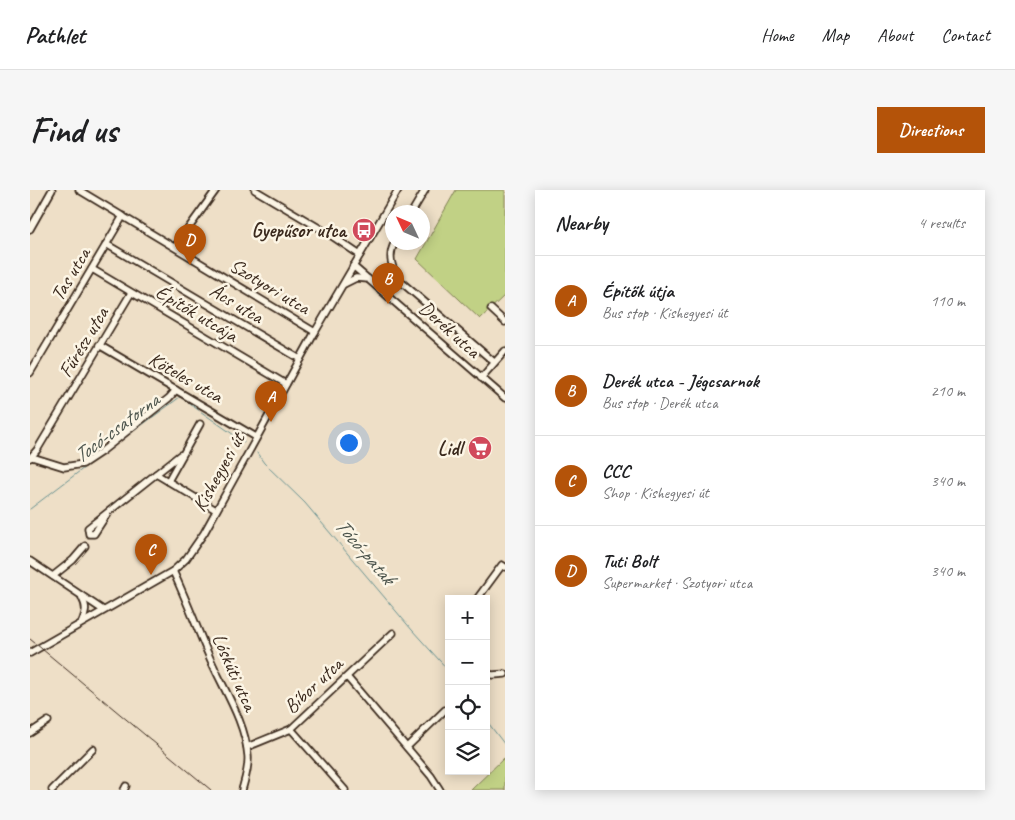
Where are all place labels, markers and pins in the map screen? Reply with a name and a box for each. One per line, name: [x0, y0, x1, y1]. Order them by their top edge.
bus stop icon: Gyepűsor utca: [351, 217, 377, 243]
place label: Gyepűsor utca: [252, 218, 348, 243]
pin: D: [174, 224, 206, 265]
pin: B: [372, 263, 404, 304]
pin: A: [255, 381, 287, 422]
supermarket icon: Lidl: [467, 435, 493, 461]
place label: Lidl: [438, 436, 465, 461]
pin: C: [135, 534, 167, 575]

